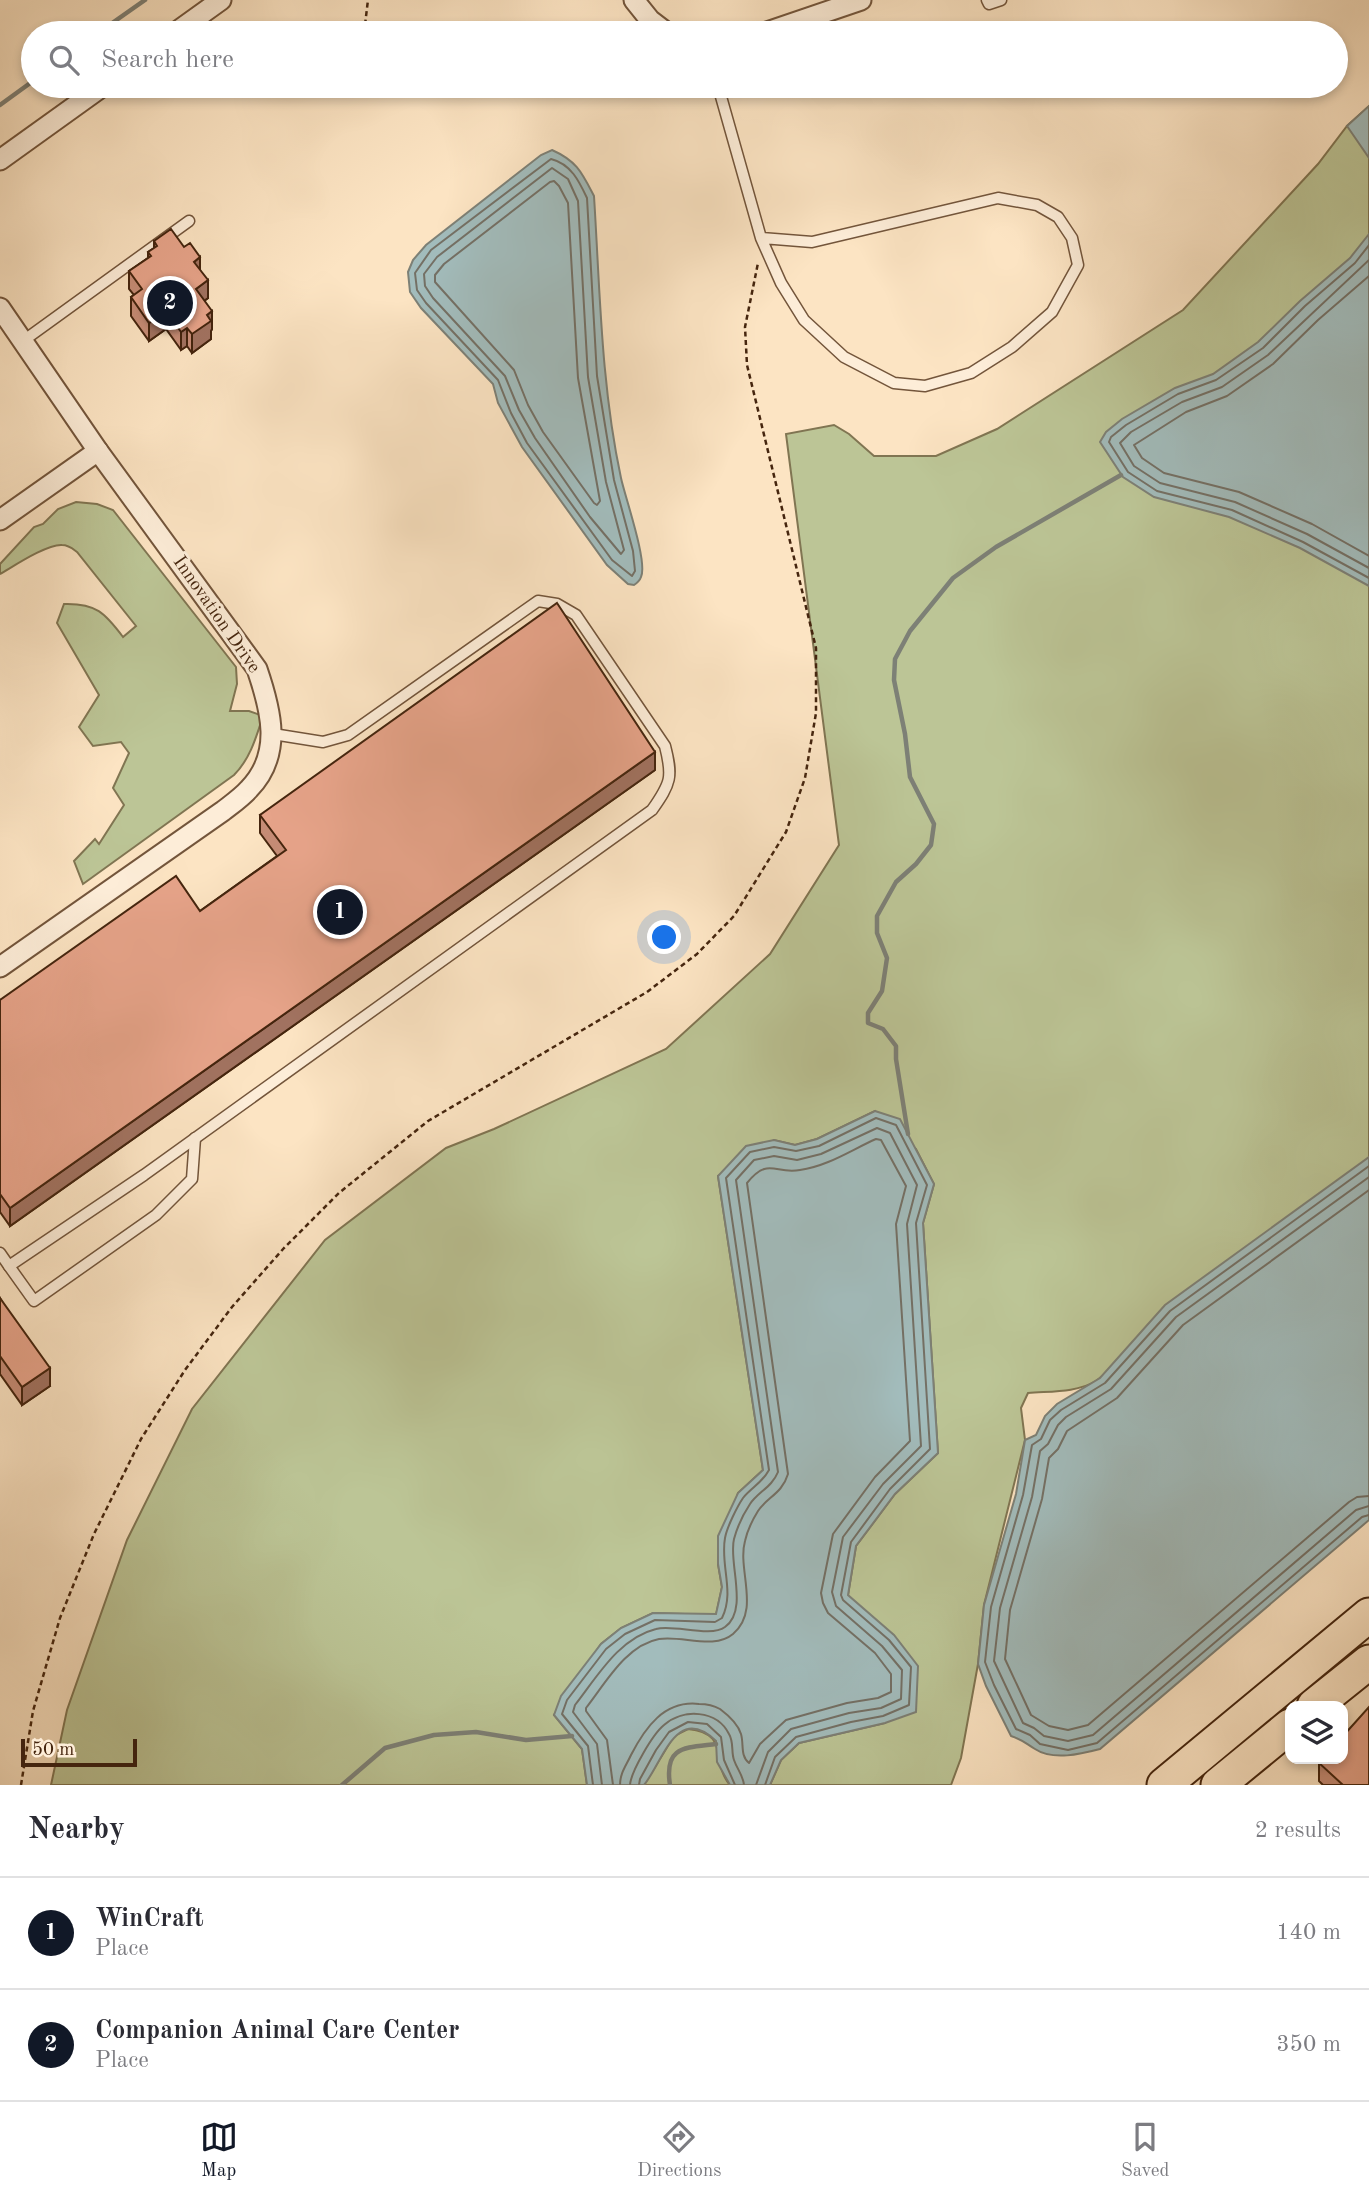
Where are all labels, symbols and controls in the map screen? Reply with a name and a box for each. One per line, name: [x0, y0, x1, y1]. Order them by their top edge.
search box: [21, 21, 1348, 98]
icon: search: [45, 41, 83, 79]
text: Search here: [101, 47, 234, 73]
pin: 2: [147, 277, 193, 329]
street label: Innovation Drive: [169, 553, 263, 677]
pin: 1: [317, 886, 363, 938]
your location: [647, 920, 681, 954]
map controls: [1285, 1701, 1348, 1764]
button: layers: [1285, 1701, 1348, 1764]
scale bar: [21, 1736, 136, 1768]
text: 50 m: [32, 1741, 74, 1760]
text: Nearby: [28, 1815, 125, 1845]
text: 2 results: [1255, 1819, 1341, 1842]
text: WinCraft: [95, 1906, 204, 1932]
text: 1: [44, 1921, 58, 1944]
text: 140 m: [1276, 1921, 1341, 1944]
text: Place: [95, 1937, 149, 1960]
text: Companion Animal Care Center: [95, 2018, 460, 2044]
text: 2: [44, 2033, 58, 2056]
text: 350 m: [1276, 2033, 1341, 2056]
text: Place: [95, 2049, 149, 2072]
tab: Map: [200, 2118, 238, 2183]
tab: Directions: [637, 2118, 722, 2183]
tab: Saved: [1121, 2118, 1169, 2183]

